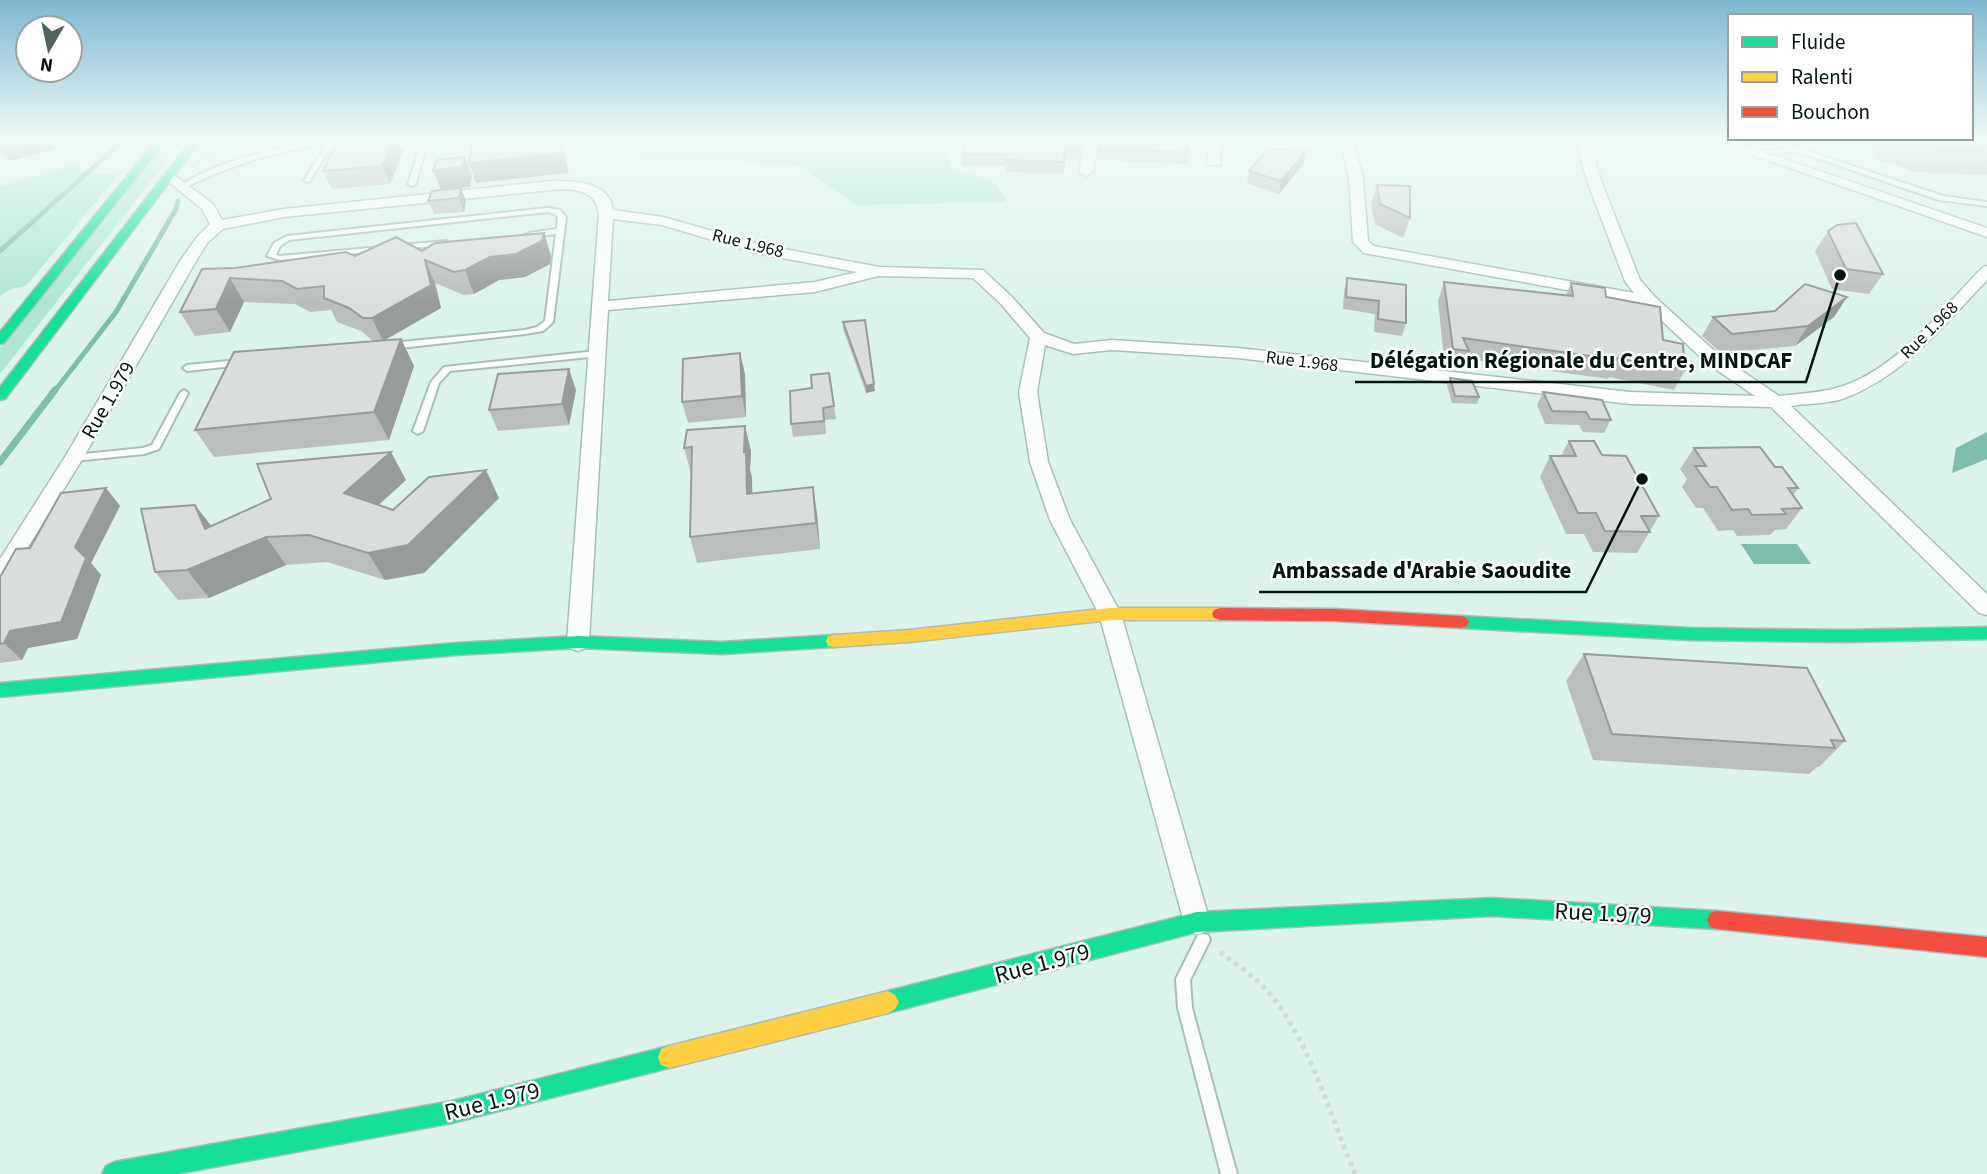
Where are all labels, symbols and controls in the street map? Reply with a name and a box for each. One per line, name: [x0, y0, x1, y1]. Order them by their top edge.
north arrow: [14, 14, 84, 84]
legend: [1728, 14, 1973, 140]
text: Fluide: [1791, 27, 1845, 57]
text: N: [38, 50, 55, 79]
text: Ralenti: [1791, 62, 1853, 92]
text: Bouchon: [1791, 97, 1870, 127]
street label: Rue 1.968: [710, 223, 786, 264]
street label: Rue 1.968: [1895, 296, 1964, 365]
callout: Délégation Régionale du Centre, MINDCAF: [1355, 338, 1806, 382]
text: Délégation Régionale du Centre, MINDCAF: [1370, 344, 1792, 377]
street label: Rue 1.968: [1264, 345, 1340, 378]
street label: Rue 1.979: [74, 356, 142, 444]
callout: Ambassade d'Arabie Saoudite: [1259, 548, 1586, 592]
text: Ambassade d'Arabie Saoudite: [1272, 554, 1572, 587]
street label: Rue 1.979: [1554, 893, 1652, 934]
street label: Rue 1.979: [991, 934, 1094, 993]
street label: Rue 1.979: [441, 1073, 543, 1130]

